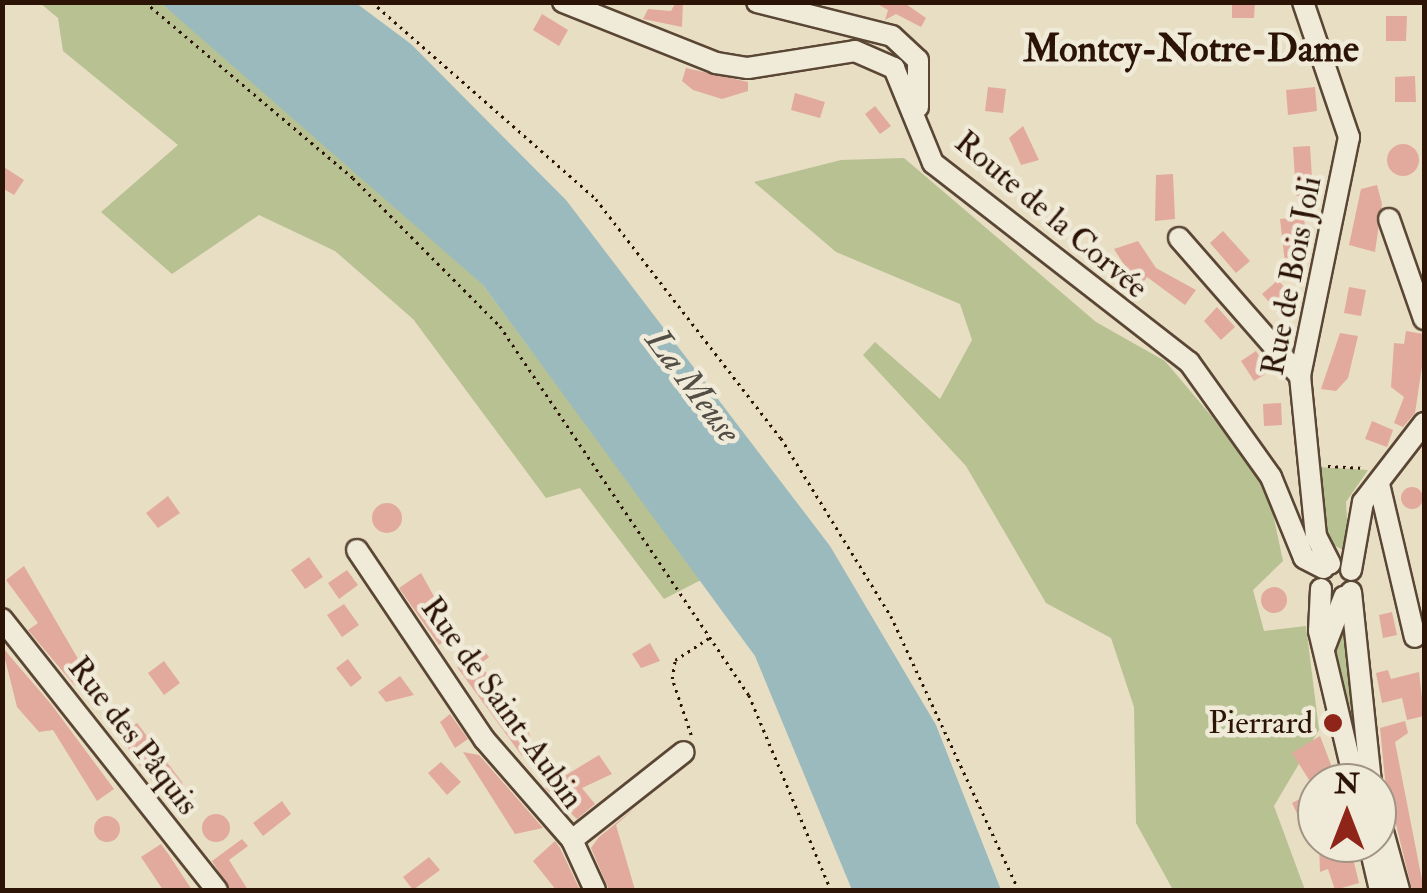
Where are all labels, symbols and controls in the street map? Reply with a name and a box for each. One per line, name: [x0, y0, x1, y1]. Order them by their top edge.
district label: Montcy-Notre-Dame: [1023, 27, 1359, 73]
street label: Route de la Corvée: [947, 123, 1155, 307]
street label: Rue de Bois Joli: [1254, 173, 1330, 379]
water label: La Meuse: [636, 321, 750, 451]
street label: Rue de Saint-Aubin: [412, 590, 592, 816]
street label: Rue des Pâquis: [59, 649, 207, 823]
place label: Pierrard: [1208, 704, 1313, 742]
marker: Pierrard: [1322, 712, 1344, 734]
north arrow: [1297, 763, 1397, 863]
text: N: [1334, 767, 1360, 802]

